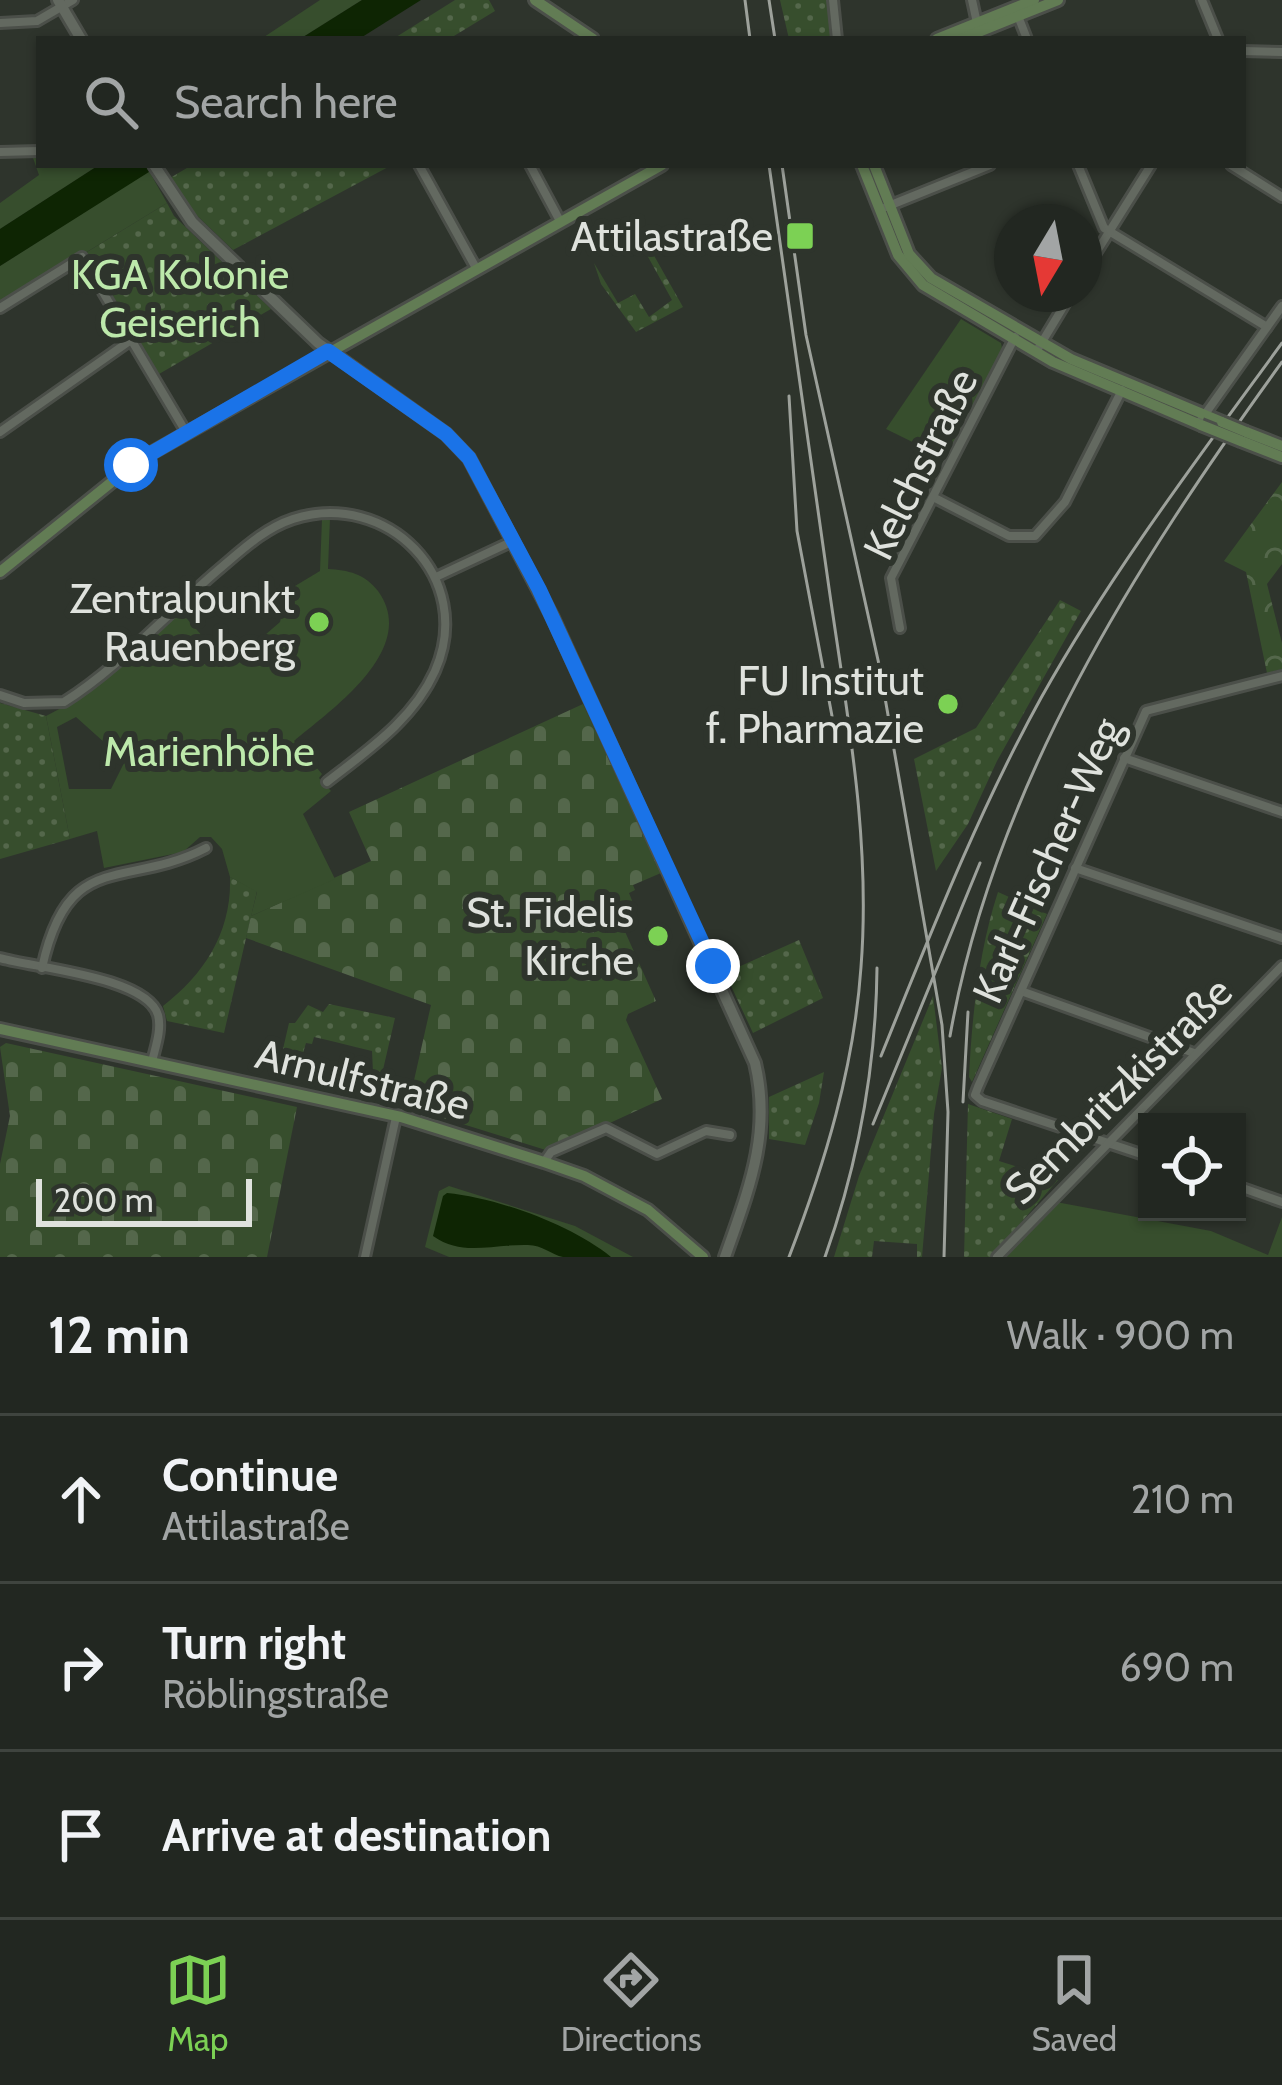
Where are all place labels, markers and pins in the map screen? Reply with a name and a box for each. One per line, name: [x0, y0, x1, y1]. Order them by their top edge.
place label: Attilastraße: [571, 210, 773, 262]
marker: Attilastraße: [784, 220, 816, 252]
place label: Zentralpunkt Rauenberg: [69, 572, 296, 672]
marker: Zentralpunkt Rauenberg: [306, 609, 332, 635]
place label: FU Institut f. Pharmazie: [706, 654, 924, 754]
marker: FU Institut f. Pharmazie: [935, 691, 961, 717]
place label: St. Fidelis Kirche: [466, 886, 634, 986]
marker: St. Fidelis Kirche: [645, 923, 671, 949]

